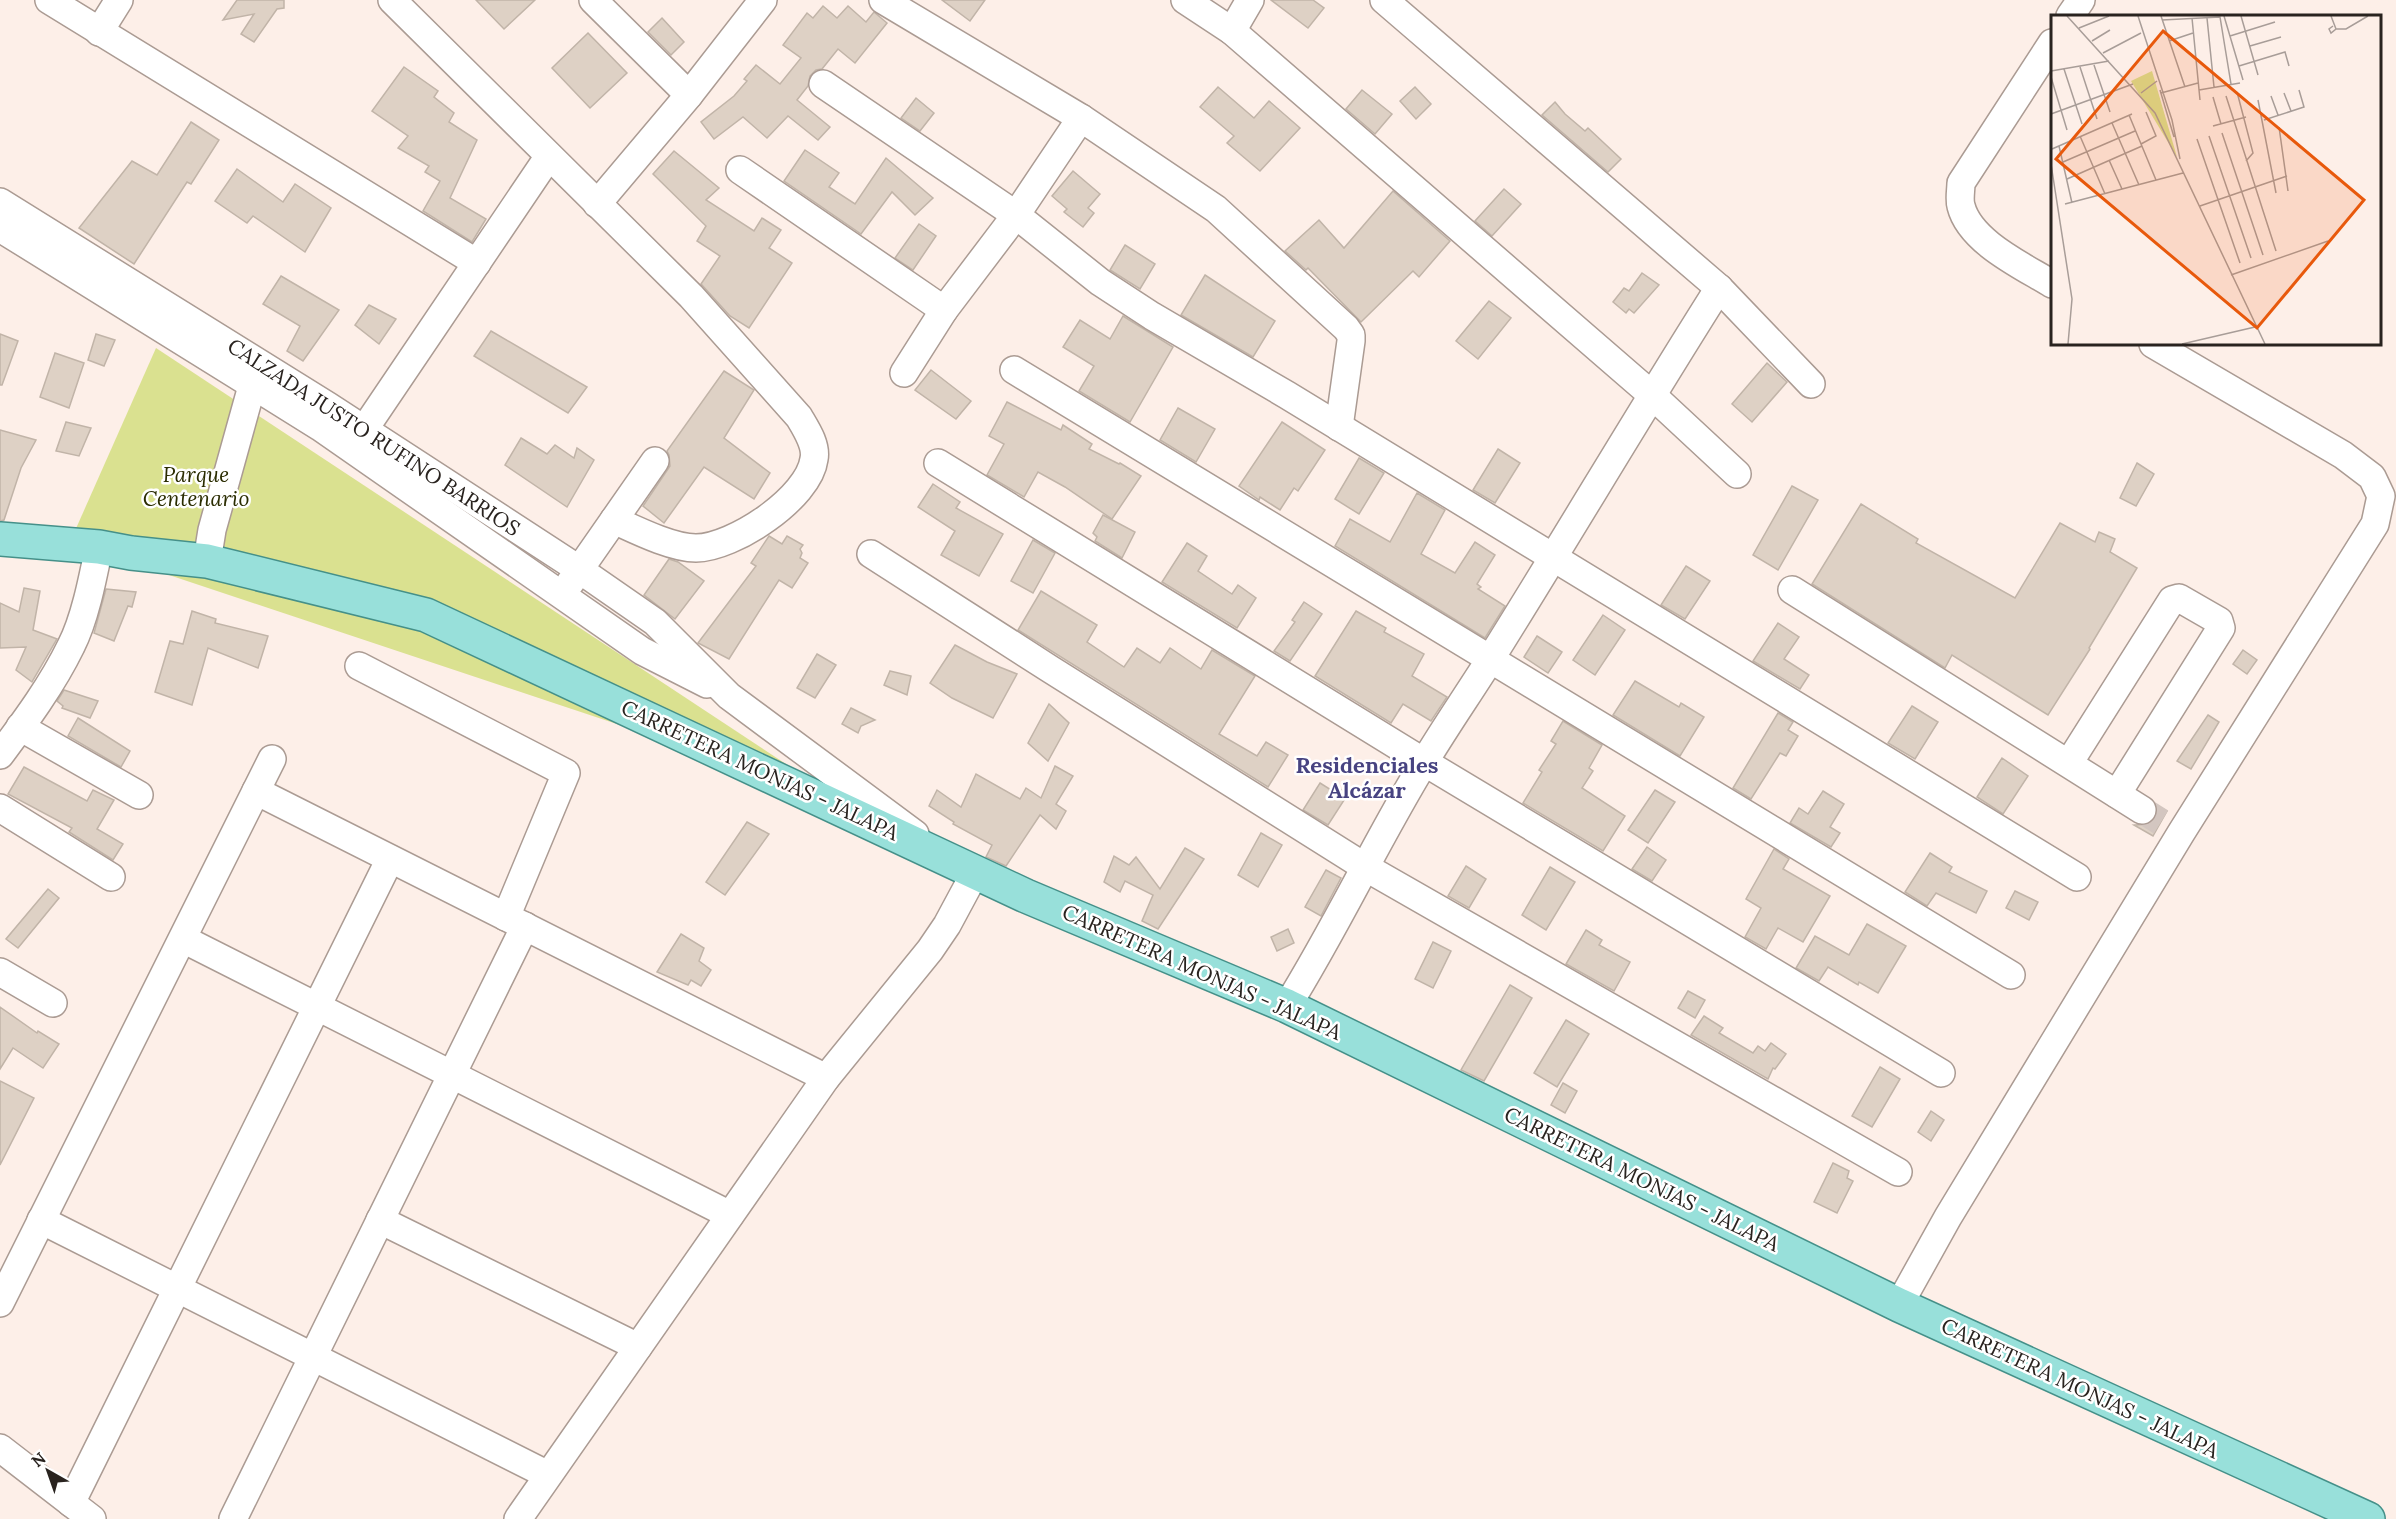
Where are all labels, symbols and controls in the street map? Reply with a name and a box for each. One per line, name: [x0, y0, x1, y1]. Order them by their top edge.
inset map: [2051, 15, 2381, 345]
street label: CALZADA JUSTO RUFINO BARRIOS: [223, 332, 525, 542]
park label: Parque Centenario: [143, 461, 249, 512]
street label: CARRETERA MONJAS - JALAPA: [617, 694, 904, 847]
district label: Residenciales Alcázar: [1296, 751, 1438, 804]
street label: CARRETERA MONJAS - JALAPA: [1058, 898, 1347, 1046]
street label: CARRETERA MONJAS - JALAPA: [1500, 1100, 1785, 1258]
street label: CARRETERA MONJAS - JALAPA: [1937, 1312, 2224, 1465]
north arrow: [18, 1441, 78, 1501]
text: N: [27, 1448, 50, 1471]

